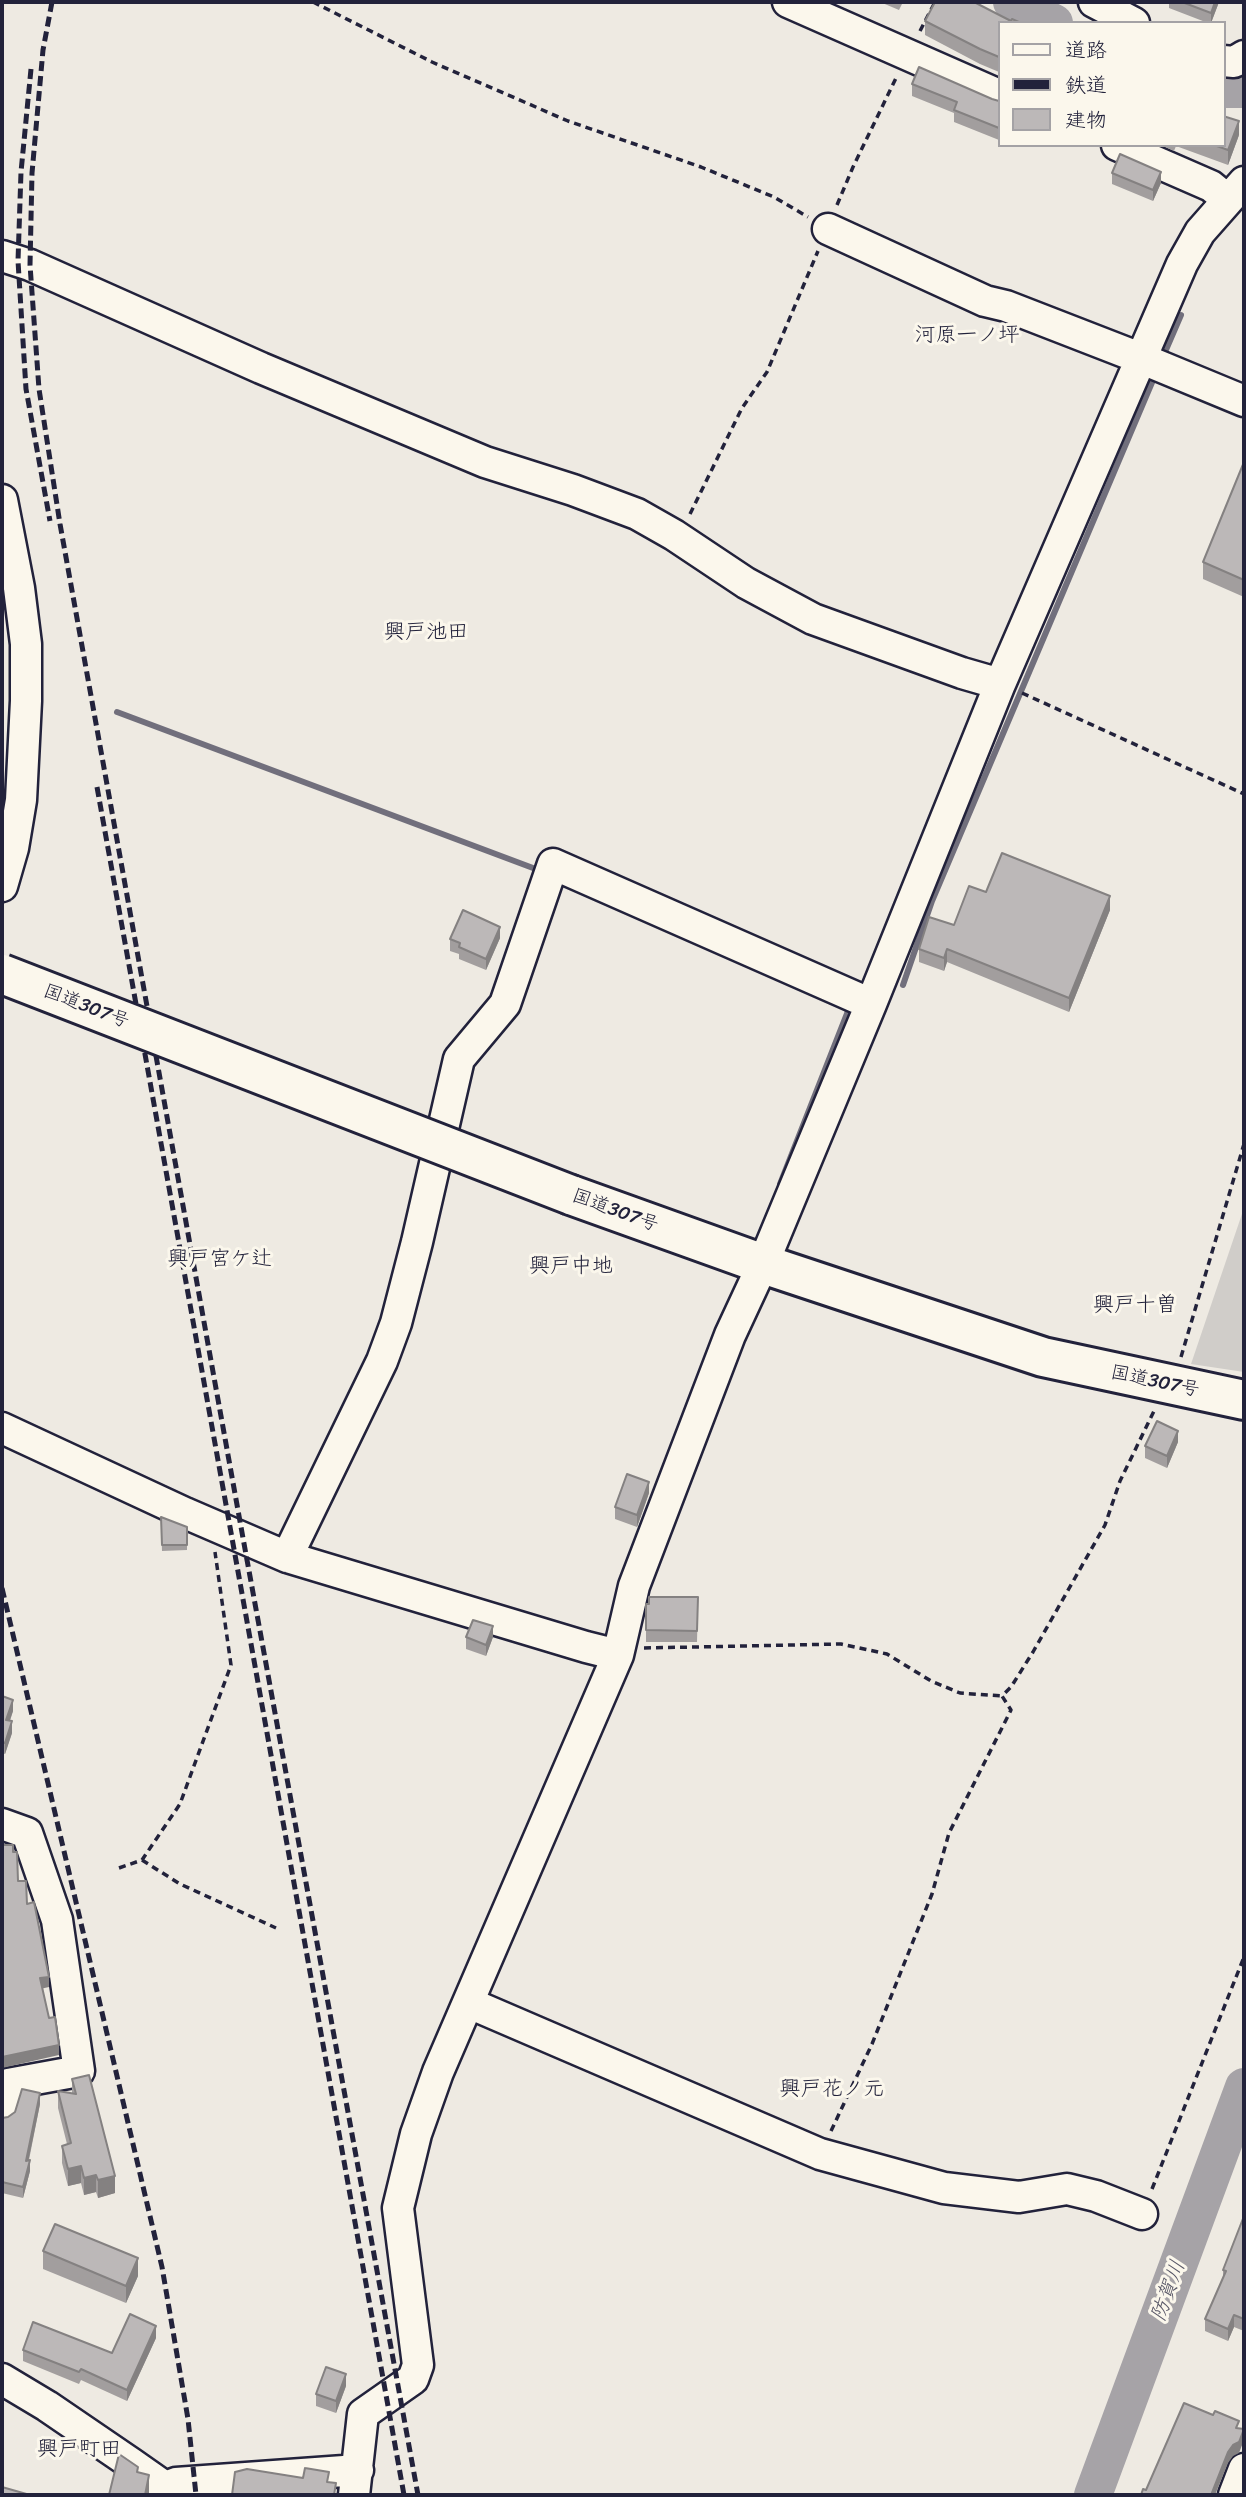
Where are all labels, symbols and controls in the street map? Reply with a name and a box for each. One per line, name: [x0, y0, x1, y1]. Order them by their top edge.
legend: [998, 21, 1225, 147]
text: 道路: [1065, 31, 1107, 69]
text: 鉄道: [1065, 66, 1107, 104]
text: 建物: [1065, 101, 1107, 139]
district label: 河原一ノ坪: [915, 323, 1019, 349]
district label: 興戸池田: [384, 620, 468, 646]
street label: 国道307号: [40, 980, 132, 1034]
street label: 国道307号: [569, 1185, 661, 1237]
district label: 興戸宮ケ辻: [168, 1247, 272, 1273]
district label: 興戸中地: [529, 1254, 613, 1280]
district label: 興戸十曽: [1093, 1293, 1177, 1319]
street label: 国道307号: [1108, 1361, 1202, 1403]
district label: 興戸花ノ元: [780, 2077, 884, 2103]
water label: 防賀川: [1146, 2257, 1192, 2325]
district label: 興戸町田: [37, 2437, 121, 2463]

